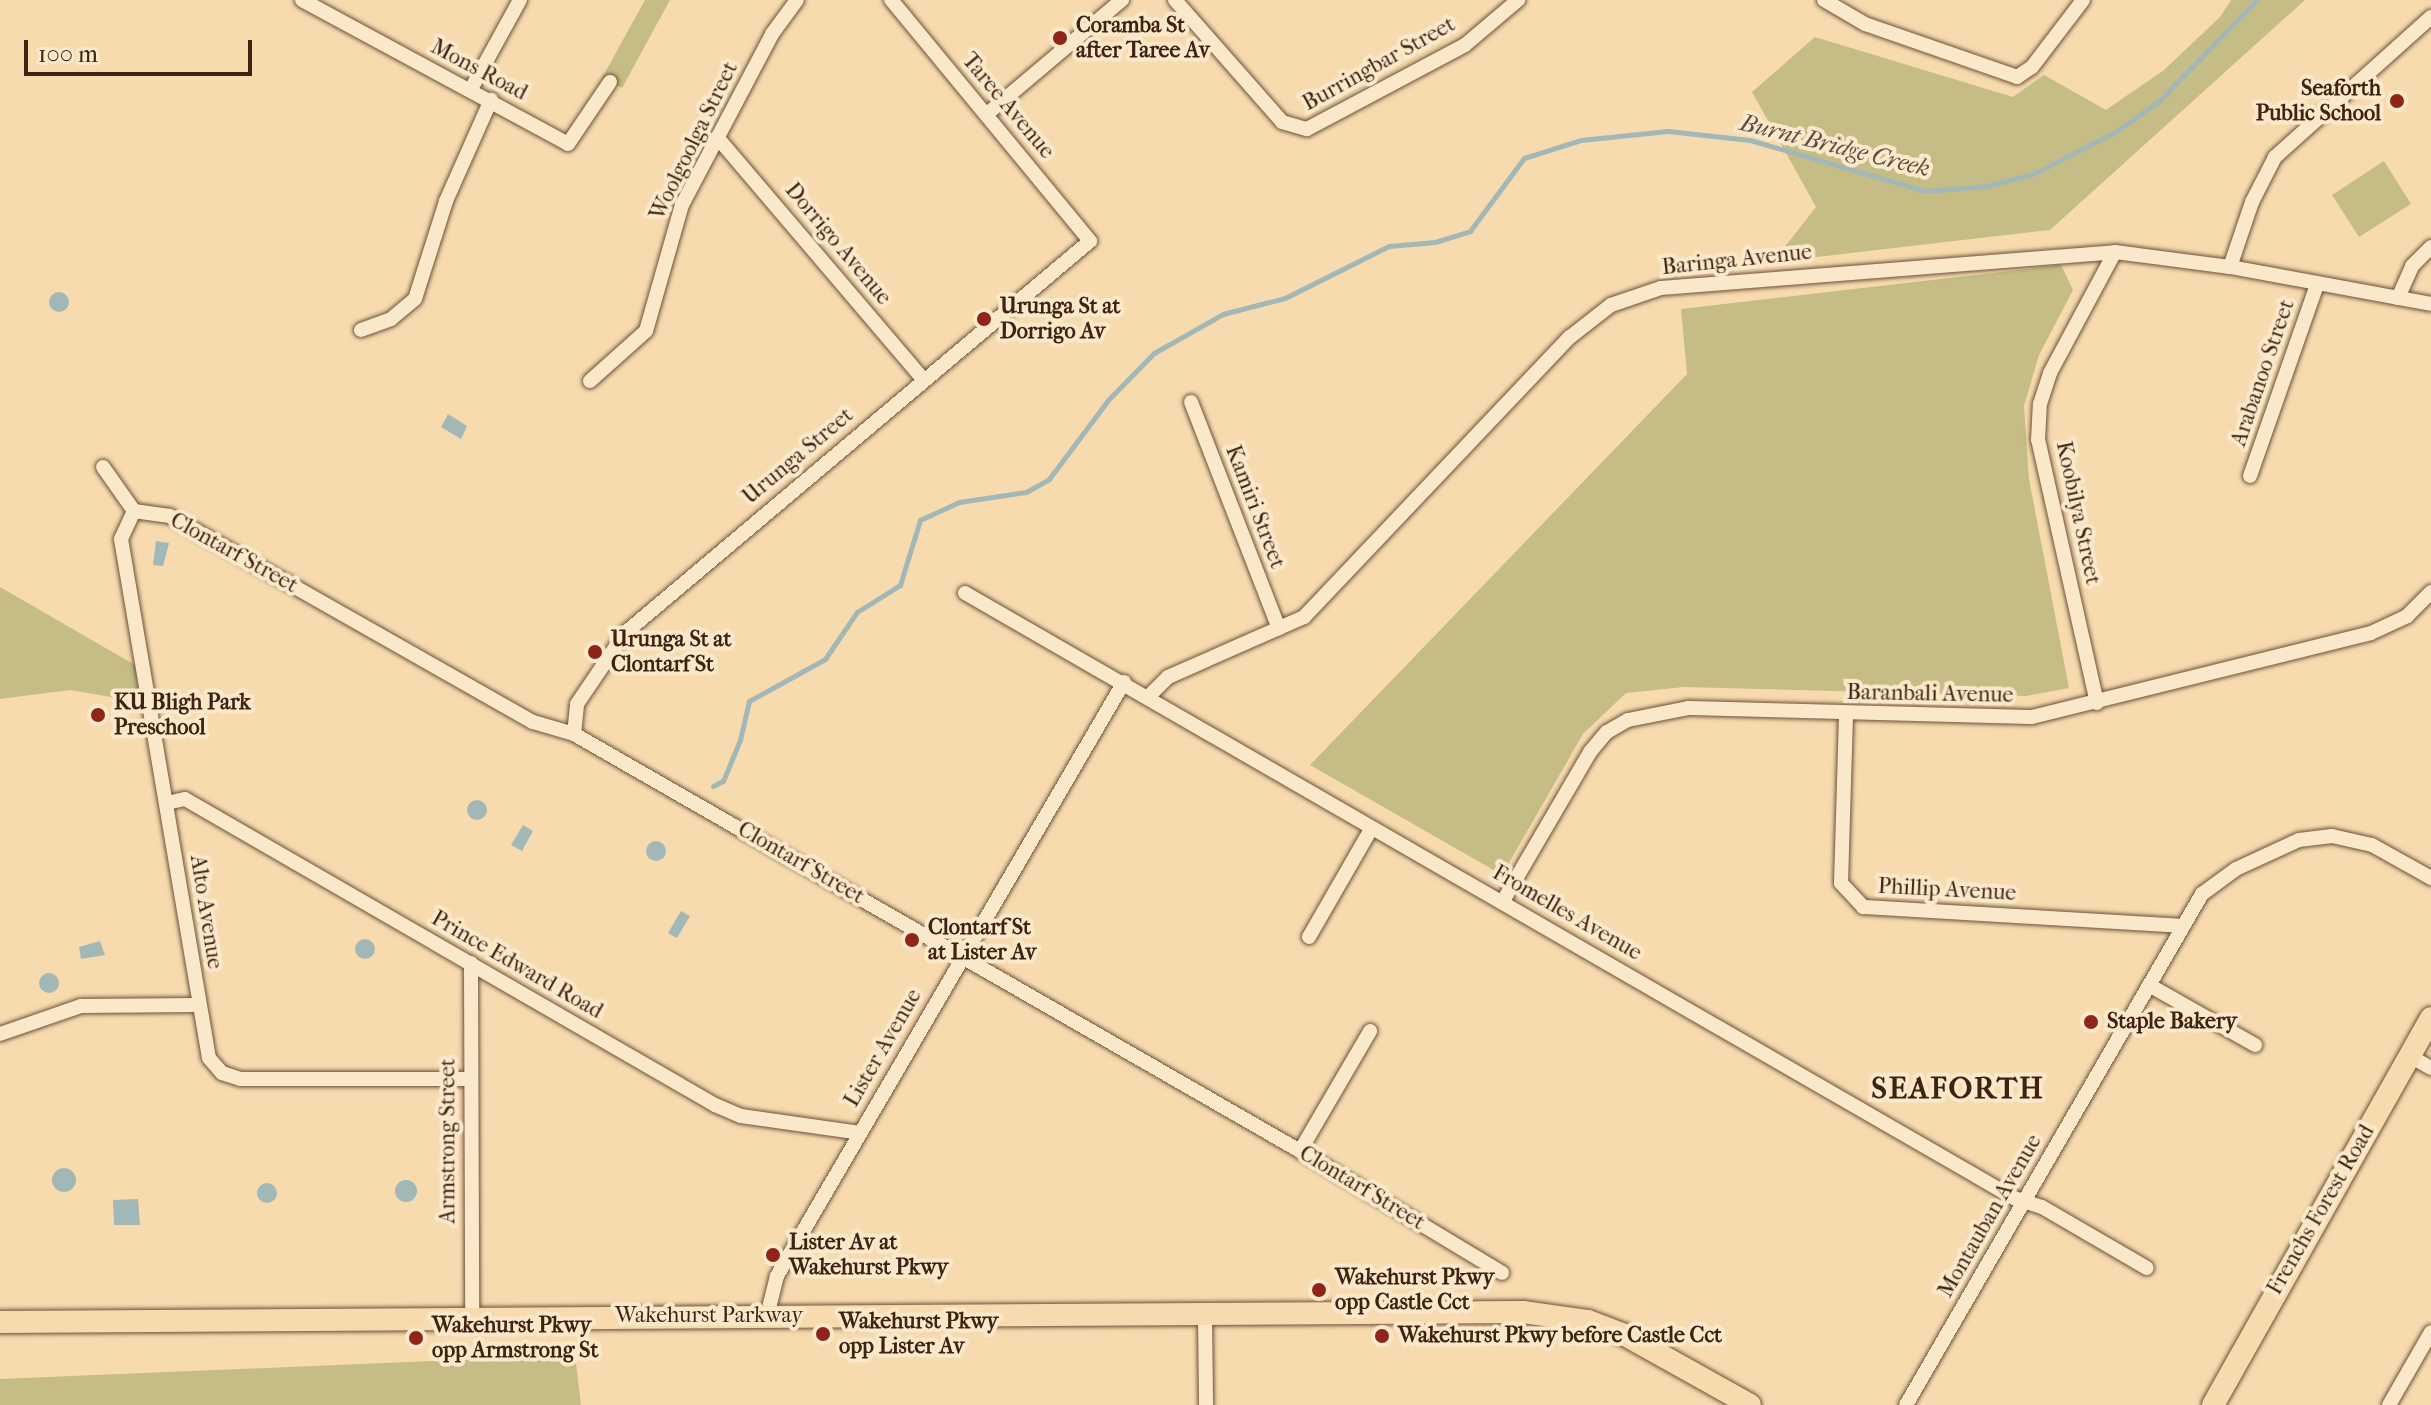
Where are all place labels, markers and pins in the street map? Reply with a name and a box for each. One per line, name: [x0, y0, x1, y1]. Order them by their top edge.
place label: Coramba St after Taree Av: [1076, 12, 1210, 64]
marker: Coramba St after Taree Av: [1051, 29, 1069, 47]
place label: Seaforth Public School: [2256, 75, 2381, 126]
marker: Seaforth Public School: [2388, 92, 2406, 110]
place label: Urunga St at Dorrigo Av: [1000, 293, 1120, 344]
marker: Urunga St at Dorrigo Av: [975, 310, 993, 328]
place label: Urunga St at Clontarf St: [611, 626, 731, 678]
marker: Urunga St at Clontarf St: [586, 643, 604, 661]
place label: KU Bligh Park Preschool: [114, 689, 251, 740]
marker: KU Bligh Park Preschool: [89, 706, 107, 724]
place label: Clontarf St at Lister Av: [928, 914, 1036, 966]
marker: Clontarf St at Lister Av: [903, 931, 921, 949]
place label: Staple Bakery: [2107, 1009, 2237, 1035]
marker: Staple Bakery: [2082, 1013, 2100, 1031]
place label: Lister Av at Wakehurst Pkwy: [789, 1229, 948, 1280]
marker: Lister Av at Wakehurst Pkwy: [764, 1246, 782, 1264]
place label: Wakehurst Pkwy opp Castle Cct: [1335, 1264, 1494, 1316]
marker: Wakehurst Pkwy opp Castle Cct: [1310, 1281, 1328, 1299]
place label: Wakehurst Pkwy opp Lister Av: [839, 1308, 998, 1360]
place label: Wakehurst Pkwy opp Armstrong St: [432, 1312, 598, 1364]
place label: Wakehurst Pkwy before Castle Cct: [1398, 1323, 1722, 1349]
marker: Wakehurst Pkwy opp Lister Av: [814, 1325, 832, 1343]
marker: Wakehurst Pkwy before Castle Cct: [1373, 1327, 1391, 1345]
marker: Wakehurst Pkwy opp Armstrong St: [407, 1329, 425, 1347]

